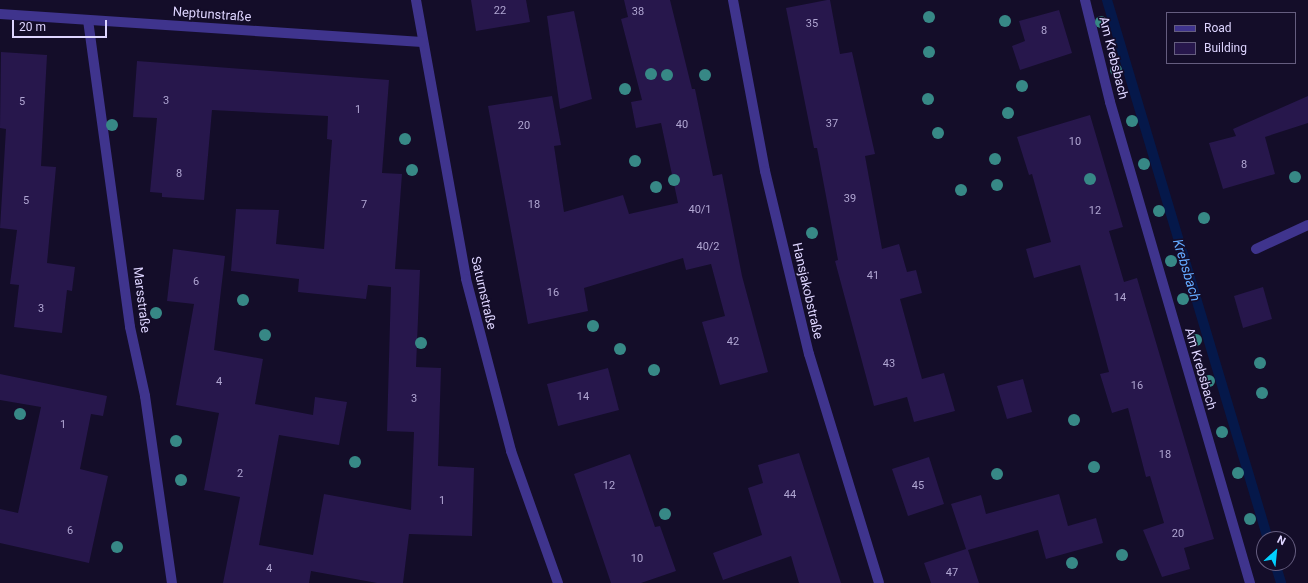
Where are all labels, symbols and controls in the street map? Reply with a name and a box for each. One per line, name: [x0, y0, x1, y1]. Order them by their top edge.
street label: Neptunstraße: [172, 4, 252, 26]
house number: 22: [494, 4, 506, 18]
house number: 38: [632, 5, 644, 19]
scale bar: [14, 12, 109, 38]
legend: [1166, 12, 1296, 64]
street label: Am Krebsbach: [1095, 15, 1131, 101]
house number: 35: [806, 17, 818, 31]
text: 20 m: [19, 20, 46, 34]
text: Road: [1204, 21, 1232, 35]
house number: 8: [1041, 24, 1047, 38]
text: Building: [1204, 41, 1247, 55]
house number: 3: [163, 94, 169, 108]
house number: 5: [19, 95, 25, 109]
house number: 1: [355, 103, 361, 117]
house number: 37: [826, 117, 838, 131]
house number: 40: [676, 118, 688, 132]
house number: 20: [518, 119, 530, 133]
house number: 10: [1069, 135, 1081, 149]
house number: 8: [1241, 158, 1247, 172]
house number: 8: [176, 167, 182, 181]
house number: 39: [844, 192, 856, 206]
house number: 5: [23, 194, 29, 208]
house number: 7: [361, 198, 367, 212]
house number: 18: [528, 198, 540, 212]
house number: 40/1: [688, 203, 712, 217]
house number: 12: [1089, 204, 1101, 218]
water label: Krebsbach: [1170, 237, 1204, 303]
house number: 40/2: [696, 240, 720, 254]
street label: Hansjakobstraße: [788, 241, 826, 341]
street label: Saturnstraße: [467, 255, 499, 331]
street label: Marsstraße: [129, 266, 153, 334]
house number: 41: [867, 269, 879, 283]
house number: 6: [193, 275, 199, 289]
house number: 16: [547, 286, 559, 300]
house number: 14: [1114, 291, 1126, 305]
house number: 3: [38, 302, 44, 316]
street label: Am Krebsbach: [1181, 326, 1219, 412]
house number: 42: [727, 335, 739, 349]
house number: 43: [883, 357, 895, 371]
house number: 4: [216, 375, 222, 389]
house number: 16: [1131, 379, 1143, 393]
house number: 14: [577, 390, 589, 404]
house number: 3: [411, 392, 417, 406]
house number: 1: [60, 418, 66, 432]
house number: 18: [1159, 448, 1171, 462]
house number: 2: [237, 467, 243, 481]
house number: 12: [603, 479, 615, 493]
house number: 45: [912, 479, 924, 493]
house number: 44: [784, 488, 796, 502]
house number: 1: [439, 494, 445, 508]
house number: 6: [67, 524, 73, 538]
house number: 20: [1172, 527, 1184, 541]
north arrow: [1256, 531, 1296, 571]
text: N: [1275, 533, 1288, 548]
house number: 10: [631, 552, 643, 566]
house number: 4: [266, 562, 272, 576]
house number: 47: [946, 566, 958, 580]

